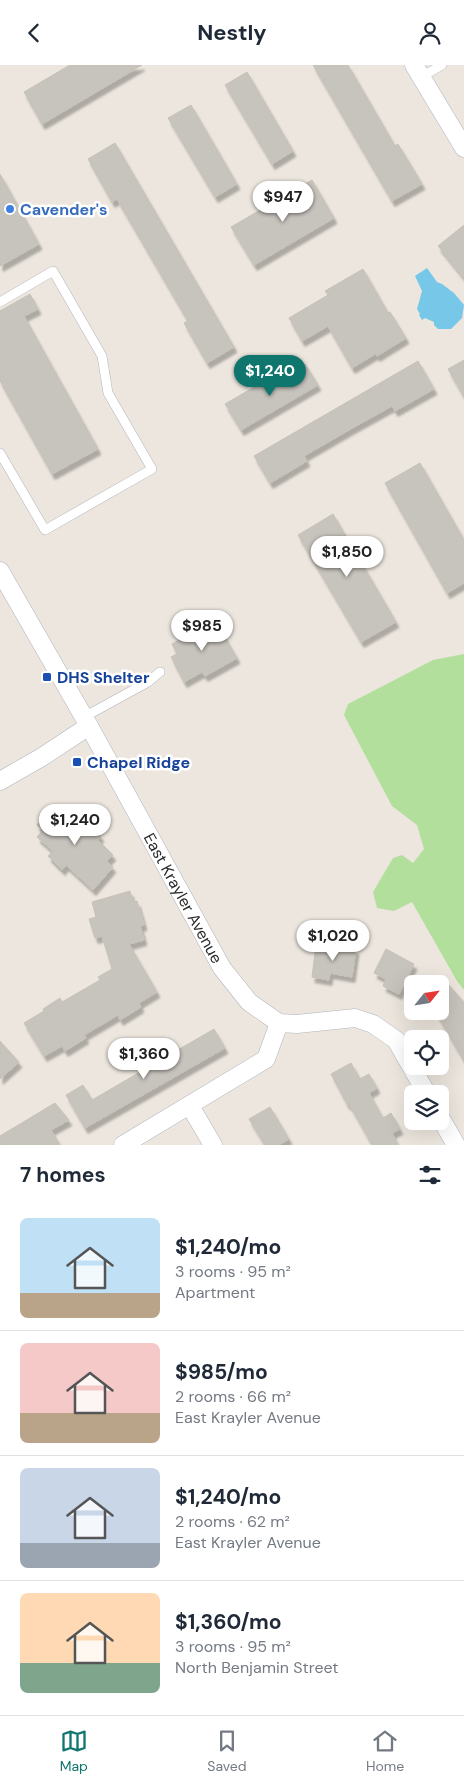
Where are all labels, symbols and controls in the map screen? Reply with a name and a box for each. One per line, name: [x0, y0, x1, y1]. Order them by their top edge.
text: Nestly: [197, 18, 267, 47]
icon: back: [20, 19, 48, 47]
icon: person: [416, 19, 444, 47]
pin: $947: [253, 181, 313, 223]
text: $947: [264, 186, 302, 207]
place label: Cavender's: [20, 199, 107, 220]
marker: Cavender's: [4, 203, 16, 215]
pin: $1,240: [229, 355, 311, 397]
text: $1,240: [245, 360, 295, 381]
pin: $1,850: [306, 535, 388, 578]
text: $1,850: [322, 541, 372, 562]
pin: $985: [172, 609, 232, 652]
text: $985: [182, 615, 222, 636]
place label: DHS Shelter: [57, 667, 150, 688]
marker: DHS Shelter: [41, 671, 53, 683]
place label: Chapel Ridge: [87, 752, 190, 773]
marker: Chapel Ridge: [71, 756, 83, 768]
pin: $1,240: [34, 803, 116, 846]
text: $1,240: [50, 809, 100, 830]
street label: East Krayler Avenue: [139, 829, 228, 967]
pin: $1,020: [292, 919, 374, 962]
text: $1,020: [307, 925, 359, 946]
north arrow: [404, 975, 449, 1020]
map controls: [404, 975, 449, 1130]
button: locate: [404, 1030, 449, 1075]
pin: $1,360: [103, 1037, 185, 1080]
text: $1,360: [119, 1043, 169, 1064]
button: layers: [404, 1085, 449, 1130]
text: 7 homes: [20, 1161, 106, 1189]
icon: filters: [416, 1161, 444, 1189]
text: $1,240/mo: [175, 1233, 281, 1261]
icon: home: [60, 1238, 120, 1298]
text: 3 rooms · 95 m²: [175, 1261, 291, 1282]
text: Apartment: [175, 1282, 255, 1303]
text: $985/mo: [175, 1358, 268, 1386]
icon: home: [60, 1363, 120, 1423]
text: 2 rooms · 66 m²: [175, 1386, 291, 1407]
text: East Krayler Avenue: [175, 1407, 321, 1428]
text: $1,240/mo: [175, 1483, 281, 1511]
icon: home: [60, 1488, 120, 1548]
text: 2 rooms · 62 m²: [175, 1511, 290, 1532]
text: East Krayler Avenue: [175, 1532, 321, 1553]
text: $1,360/mo: [175, 1608, 282, 1636]
icon: home: [60, 1613, 120, 1673]
text: 3 rooms · 95 m²: [175, 1636, 291, 1657]
text: North Benjamin Street: [175, 1657, 339, 1678]
tab: Map: [60, 1727, 88, 1775]
tab: Saved: [207, 1727, 247, 1775]
tab: Home: [366, 1727, 404, 1775]

